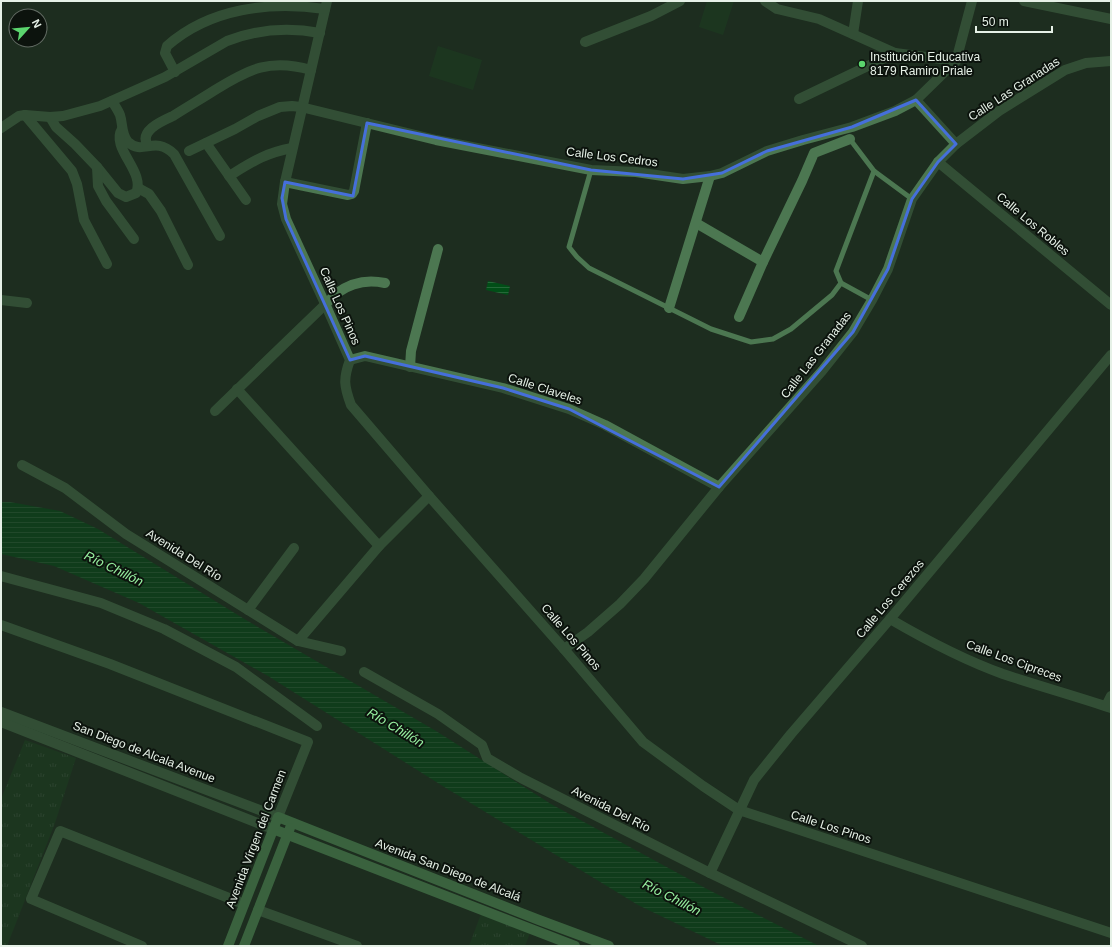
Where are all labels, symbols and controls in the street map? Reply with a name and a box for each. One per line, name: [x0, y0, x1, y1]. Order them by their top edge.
north arrow: [8, 8, 48, 48]
scale bar: [976, 8, 1052, 34]
text: 50 m: [982, 15, 1009, 29]
text: N: [30, 17, 44, 30]
place label: Institución Educativa 8179 Ramiro Priale: [870, 50, 980, 78]
street label: Calle Las Granadas: [966, 54, 1062, 124]
marker: Institución Educativa 8179 Ramiro Priale: [857, 59, 867, 69]
street label: Calle Los Cedros: [565, 144, 659, 170]
street label: Calle Los Robles: [994, 189, 1072, 259]
street label: Calle Los Pinos: [317, 265, 363, 347]
street label: Calle Las Granadas: [778, 309, 854, 401]
street label: Calle Claveles: [506, 370, 584, 408]
street label: Avenida Del Río: [144, 526, 225, 584]
water label: Río Chillón: [82, 548, 146, 589]
street label: Calle Los Cerezos: [853, 557, 927, 641]
street label: Calle Los Pinos: [538, 601, 604, 673]
street label: Calle Los Cipreces: [964, 637, 1064, 685]
water label: Río Chillón: [365, 705, 427, 750]
street label: San Diego de Alcala Avenue: [71, 718, 217, 786]
street label: Avenida Vírgen del Carmen: [223, 768, 289, 910]
street label: Avenida Del Río: [569, 783, 653, 835]
street label: Calle Los Pinos: [789, 807, 873, 847]
street label: Avenida San Diego de Alcalá: [373, 836, 523, 904]
water label: Río Chillón: [640, 876, 704, 919]

